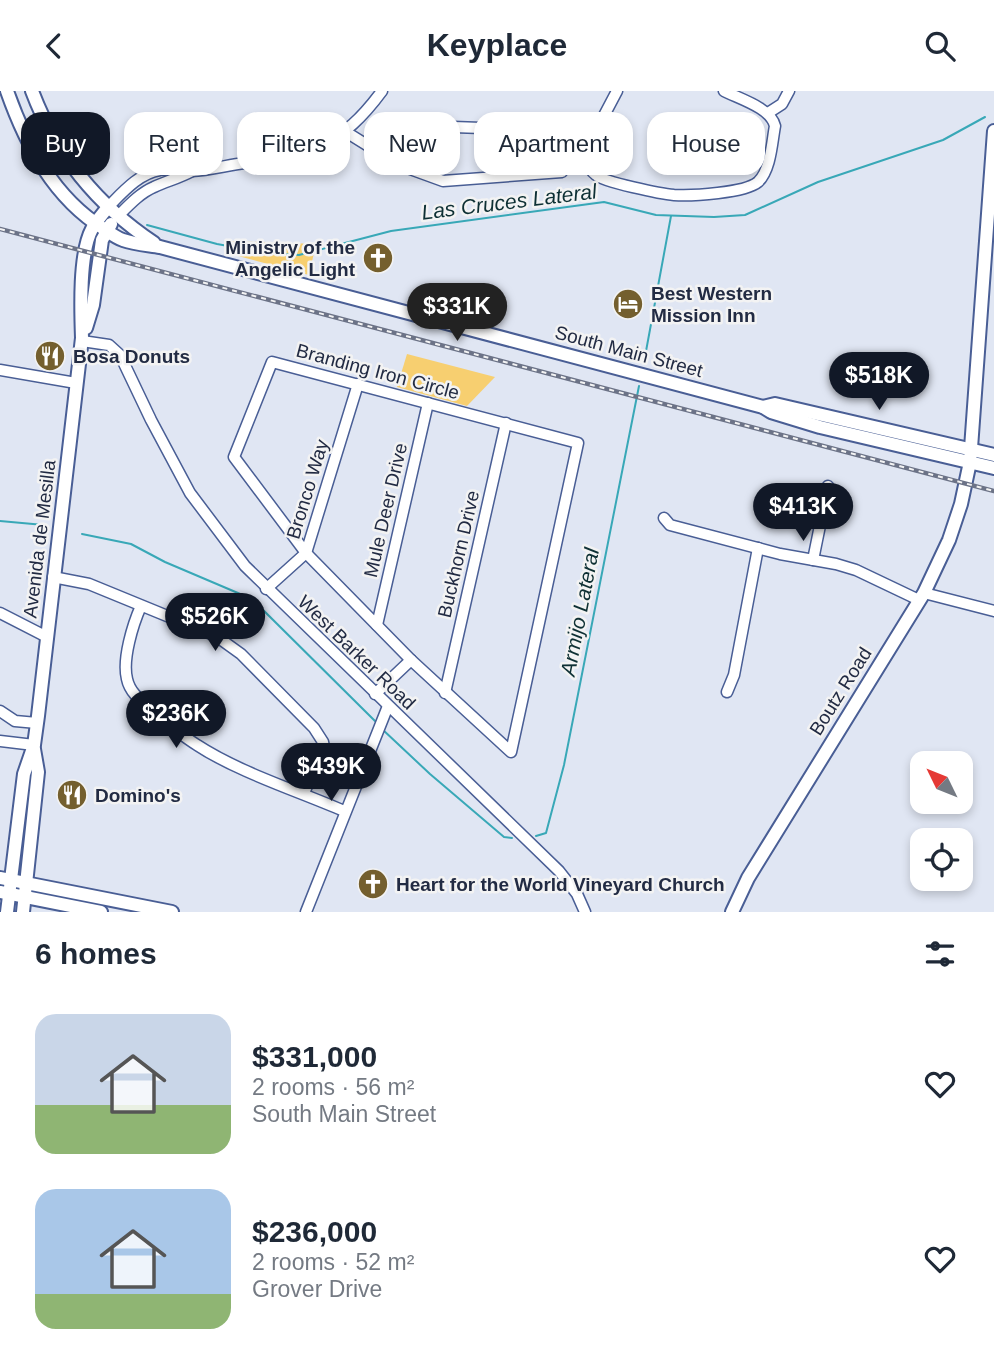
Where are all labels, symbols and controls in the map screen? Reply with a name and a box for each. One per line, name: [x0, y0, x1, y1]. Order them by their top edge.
icon: back: [35, 27, 73, 65]
text: Keyplace: [427, 27, 567, 63]
icon: search: [921, 27, 959, 65]
chip: Buy: [21, 112, 110, 175]
chip: Rent: [124, 112, 223, 175]
chip: Filters: [237, 112, 350, 175]
chip: New: [364, 112, 460, 175]
chip: Apartment: [474, 112, 633, 175]
chip: House: [647, 112, 765, 175]
water label: Las Cruces Lateral: [420, 179, 599, 224]
place label: Ministry of the Angelic Light: [225, 237, 356, 280]
church icon: Ministry of the Angelic Light: [361, 241, 395, 275]
pin: $331K: [408, 283, 506, 343]
place label: Best Western Mission Inn: [651, 283, 772, 326]
hotel icon: Best Western Mission Inn: [611, 287, 645, 321]
text: $331K: [423, 293, 491, 319]
street label: South Main Street: [553, 322, 706, 381]
restaurant icon: Bosa Donuts: [33, 339, 67, 373]
street label: Branding Iron Circle: [294, 340, 462, 403]
place label: Bosa Donuts: [73, 346, 190, 367]
pin: $518K: [830, 353, 928, 412]
text: $518K: [845, 362, 913, 388]
street label: Bronco Way: [282, 436, 333, 541]
street label: Mule Deer Drive: [360, 441, 411, 579]
street label: Avenida de Mesilla: [19, 458, 60, 619]
pin: $413K: [754, 483, 852, 543]
street label: Buckhorn Drive: [434, 488, 483, 620]
text: $413K: [769, 493, 837, 519]
water label: Armijo Lateral: [555, 545, 603, 680]
street label: West Barker Road: [294, 591, 420, 714]
pin: $526K: [166, 594, 264, 653]
text: $526K: [181, 603, 249, 629]
street label: Boutz Road: [805, 644, 876, 739]
pin: $236K: [127, 691, 225, 750]
text: $236K: [142, 700, 210, 726]
pin: $439K: [282, 743, 380, 803]
north arrow: [910, 751, 973, 814]
map controls: [910, 751, 973, 891]
text: $439K: [297, 753, 365, 779]
restaurant icon: Domino's: [55, 778, 89, 812]
place label: Domino's: [95, 785, 181, 806]
button: locate: [910, 828, 973, 891]
church icon: Heart for the World Vineyard Church: [356, 867, 390, 901]
place label: Heart for the World Vineyard Church: [396, 874, 725, 895]
icon: filters: [921, 935, 959, 973]
text: 6 homes: [35, 937, 157, 970]
text: $331,000: [252, 1040, 377, 1073]
icon: home: [91, 1042, 175, 1126]
icon: heart: [921, 1065, 959, 1103]
text: 2 rooms · 56 m²: [252, 1074, 414, 1100]
text: South Main Street: [252, 1101, 436, 1127]
text: $236,000: [252, 1215, 377, 1248]
icon: home: [91, 1217, 175, 1301]
icon: heart: [921, 1240, 959, 1278]
text: 2 rooms · 52 m²: [252, 1249, 414, 1275]
text: Grover Drive: [252, 1276, 382, 1302]

